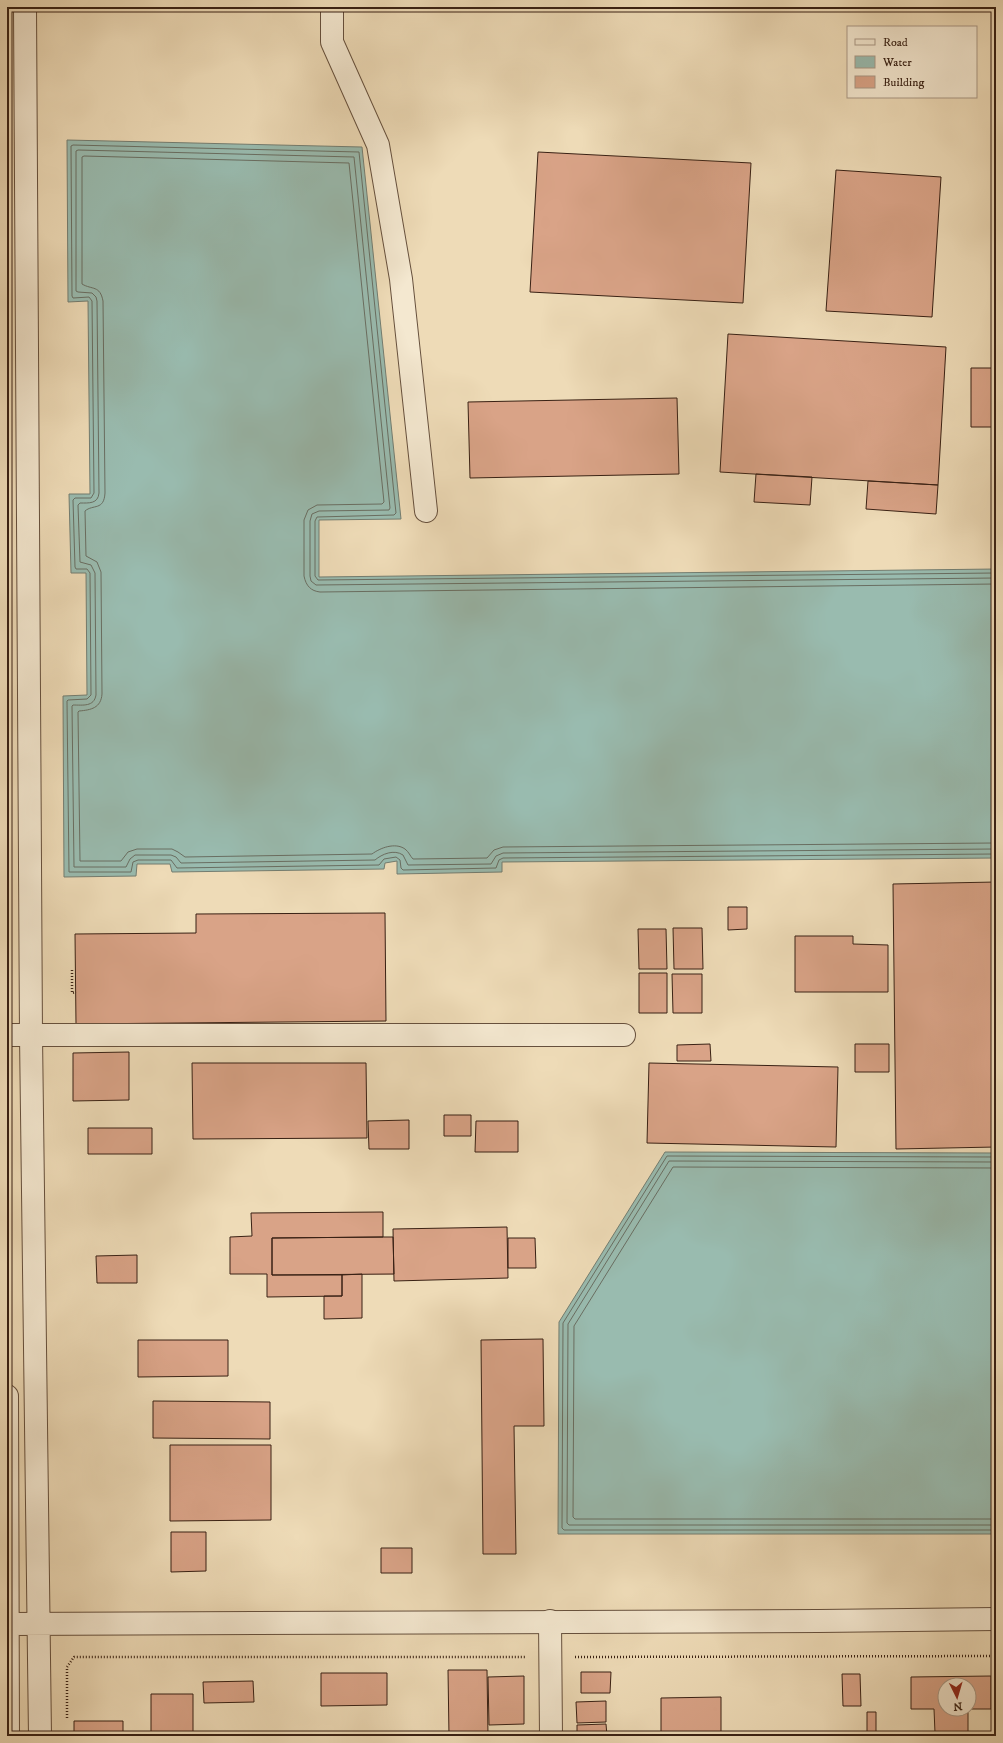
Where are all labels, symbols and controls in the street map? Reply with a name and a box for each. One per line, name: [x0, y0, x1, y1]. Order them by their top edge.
legend: [847, 26, 977, 98]
text: Road: [883, 35, 908, 50]
text: Water: [882, 55, 912, 70]
text: Building: [883, 75, 924, 90]
north arrow: [937, 1677, 977, 1717]
text: N: [953, 1699, 963, 1713]

